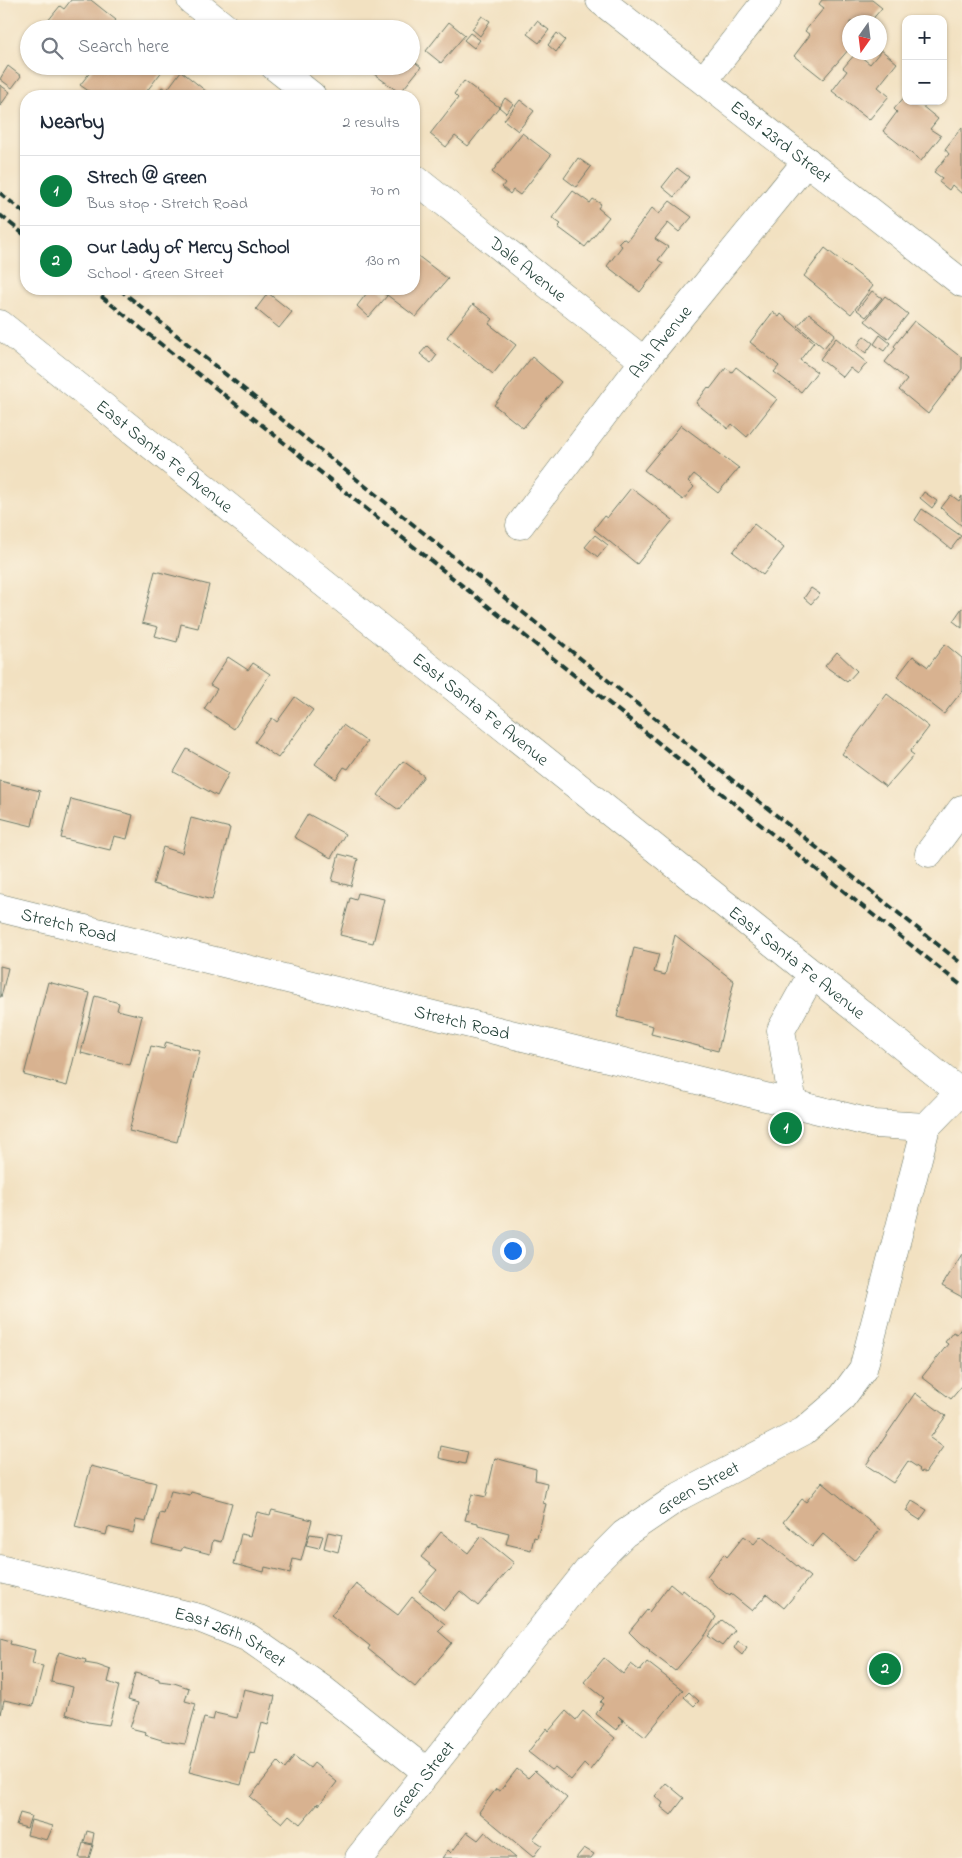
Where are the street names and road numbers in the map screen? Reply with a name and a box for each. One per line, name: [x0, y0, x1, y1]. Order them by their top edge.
street label: East 23rd Street: [724, 95, 836, 191]
street label: Dale Avenue: [482, 231, 572, 310]
street label: Ash Avenue: [624, 300, 700, 385]
street label: East Santa Fe Avenue: [89, 394, 238, 521]
street label: East Santa Fe Avenue: [406, 648, 554, 774]
street label: East Santa Fe Avenue: [722, 901, 871, 1027]
street label: Stretch Road: [18, 903, 119, 951]
street label: Stretch Road: [411, 1000, 512, 1048]
street label: Green Street: [652, 1456, 745, 1523]
street label: East 26th Street: [171, 1601, 291, 1675]
street label: Green Street: [385, 1736, 462, 1824]

